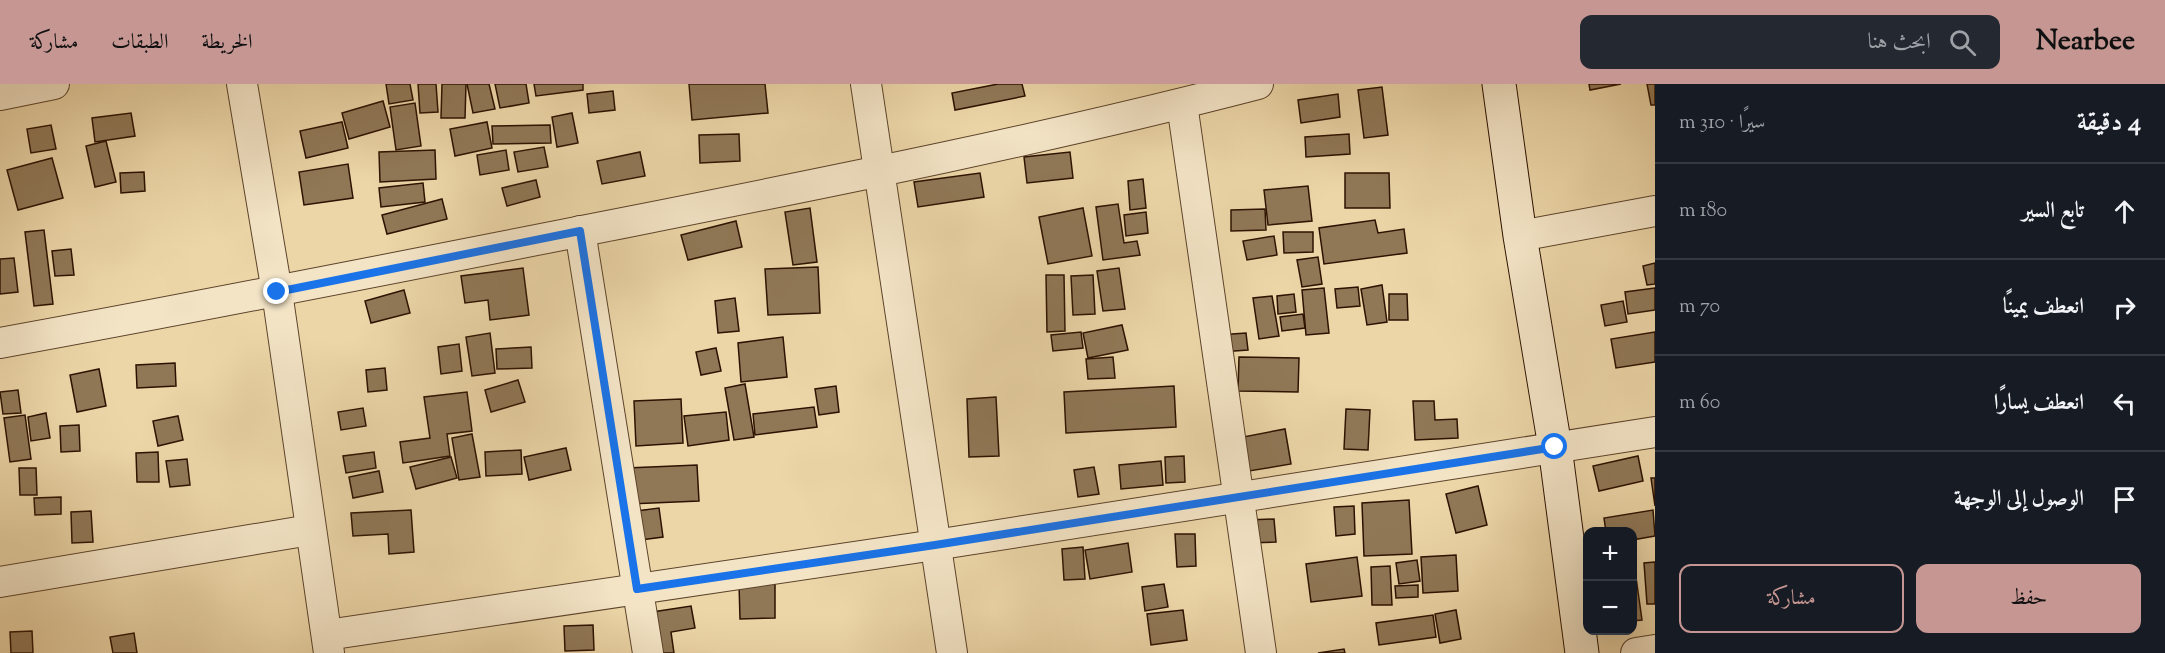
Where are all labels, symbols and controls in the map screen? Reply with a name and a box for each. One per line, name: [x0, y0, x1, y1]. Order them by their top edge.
search box: [1580, 15, 2000, 69]
text: Nearbee: [2036, 22, 2135, 62]
icon: search: [1946, 26, 1979, 59]
text: ابحث هنا: [1867, 27, 1931, 59]
text: مشاركة: [30, 28, 78, 58]
text: الطبقات: [111, 28, 168, 58]
text: الخريطة: [201, 28, 253, 58]
text: 4 دقيقة: [2077, 105, 2141, 142]
text: سيرًا · 310 m: [1679, 109, 1765, 138]
icon: ahead: [2108, 195, 2141, 228]
text: تابع السير: [2022, 196, 2084, 228]
text: 180 m: [1679, 197, 1727, 226]
route end: [263, 278, 289, 304]
icon: right: [2108, 291, 2141, 324]
text: انعطف يمينًا: [2003, 292, 2084, 324]
text: 70 m: [1679, 293, 1720, 322]
icon: left: [2108, 387, 2141, 420]
text: انعطف يسارًا: [1994, 388, 2084, 420]
text: 60 m: [1679, 389, 1720, 418]
route start: [1541, 433, 1567, 459]
icon: arrive: [2108, 483, 2141, 516]
text: الوصول إلى الوجهة: [1954, 484, 2084, 516]
map controls: [1583, 527, 1637, 635]
button: +: [1583, 527, 1637, 581]
button: مشاركة: [1679, 564, 1904, 633]
button: حفظ: [1916, 564, 2141, 633]
button: −: [1583, 581, 1637, 635]

